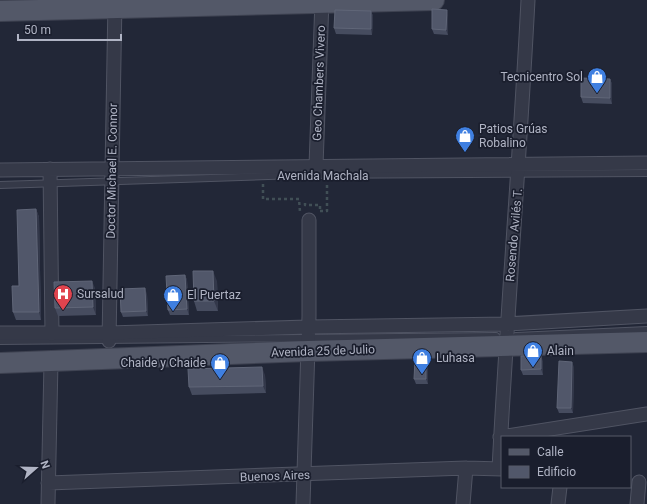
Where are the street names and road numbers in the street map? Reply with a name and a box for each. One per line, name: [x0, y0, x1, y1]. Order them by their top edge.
street label: Geo Chambers Vivero: [310, 25, 328, 141]
street label: Doctor Michael E. Connor: [104, 103, 120, 239]
street label: Avenida Machala: [277, 169, 369, 183]
street label: Rosendo Avilés T.: [503, 188, 525, 282]
street label: Avenida 25 de Julio: [271, 342, 375, 360]
street label: Buenos Aires: [240, 468, 310, 484]

